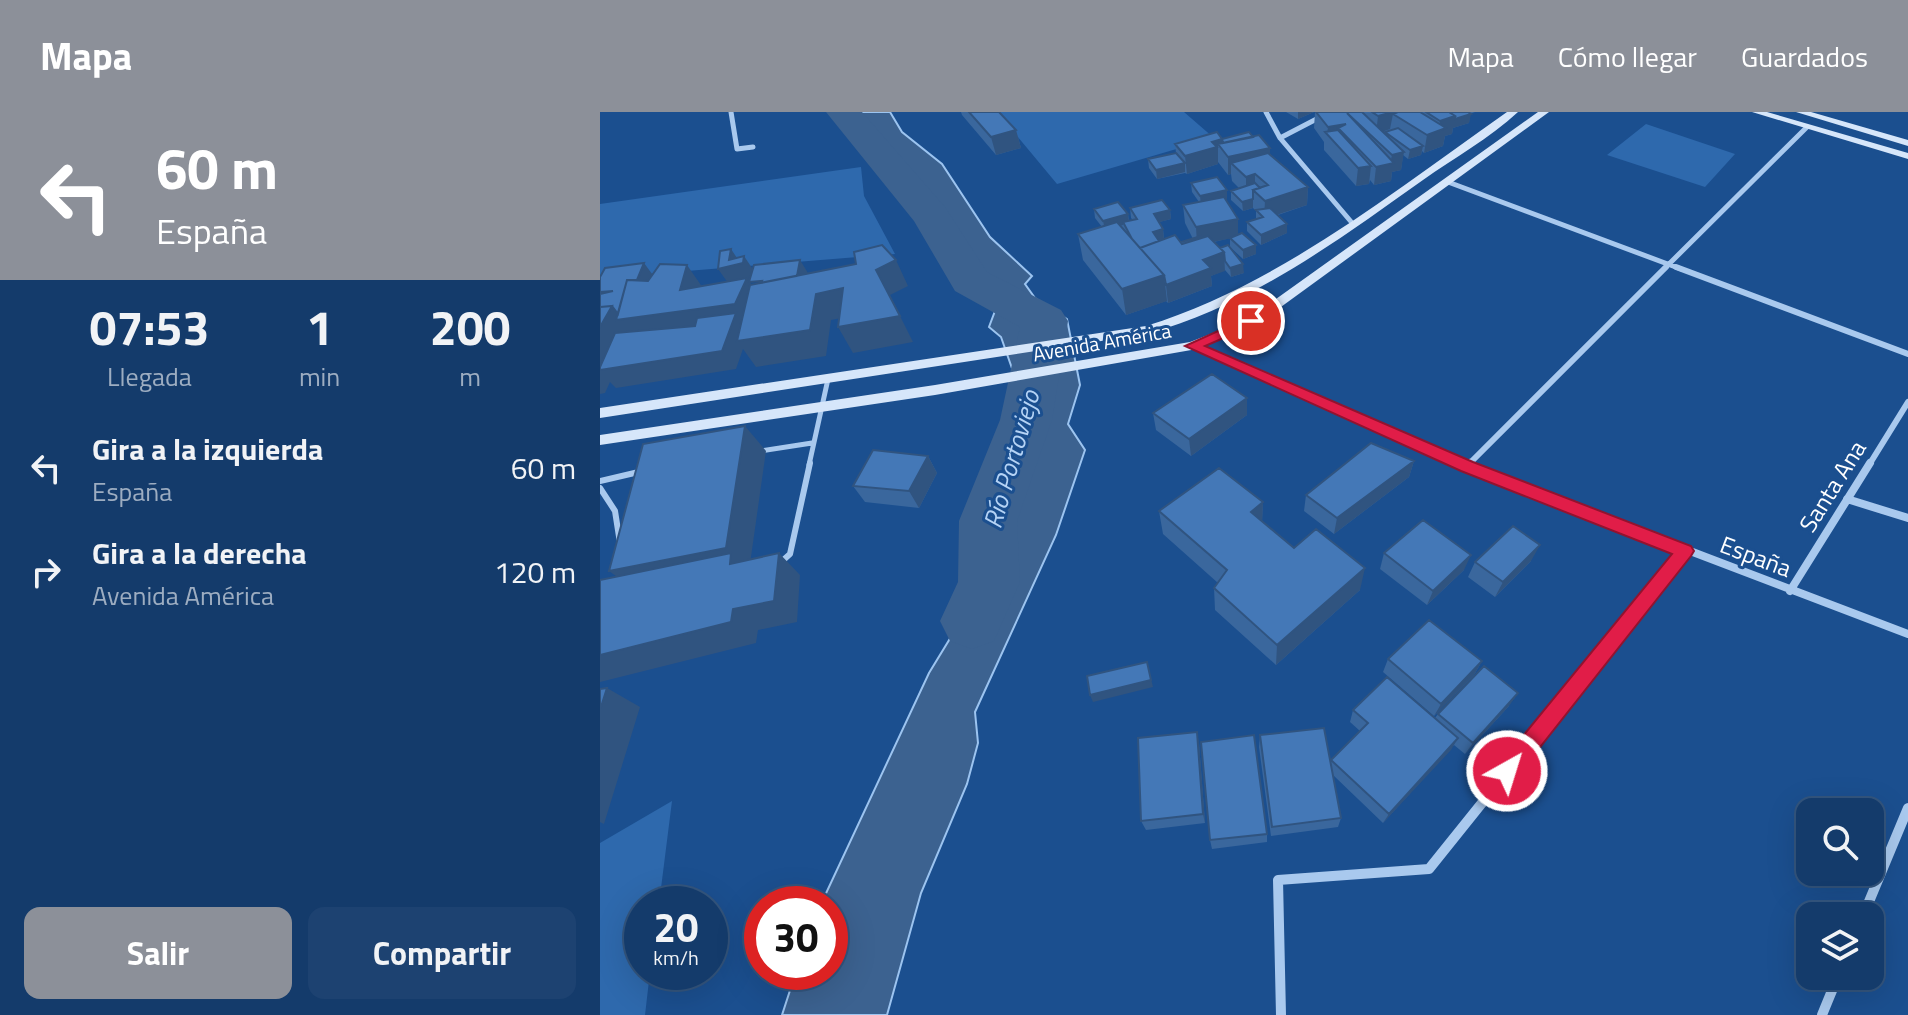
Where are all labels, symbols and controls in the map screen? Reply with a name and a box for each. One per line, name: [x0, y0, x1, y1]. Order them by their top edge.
text: Mapa: [40, 27, 132, 85]
text: Mapa: [1447, 35, 1514, 78]
text: Cómo llegar: [1558, 35, 1697, 78]
text: Guardados: [1741, 35, 1868, 78]
text: 60 m: [156, 126, 278, 211]
icon: left: [24, 144, 128, 248]
text: España: [156, 203, 267, 258]
pin: [1217, 287, 1285, 355]
text: 07:53: [90, 291, 209, 364]
text: 1: [306, 291, 333, 364]
text: 200: [430, 291, 510, 364]
icon: arrive: [1229, 299, 1273, 343]
street label: Avenida América: [1030, 315, 1174, 369]
text: Llegada: [107, 357, 192, 396]
text: min: [299, 357, 340, 396]
text: m: [459, 357, 481, 396]
water label: Río Portoviejo: [973, 384, 1050, 533]
text: Gira a la izquierda: [92, 426, 323, 472]
street label: Santa Ana: [1789, 433, 1875, 539]
text: 60 m: [511, 445, 576, 491]
icon: left: [24, 446, 68, 490]
text: España: [92, 472, 172, 511]
street label: España: [1715, 526, 1797, 586]
text: Gira a la derecha: [92, 530, 307, 576]
text: 120 m: [494, 549, 576, 595]
icon: right: [24, 550, 68, 594]
text: Avenida América: [92, 576, 274, 615]
position arrow: [1465, 729, 1549, 813]
map controls: [1796, 798, 1884, 990]
button: search: [1796, 798, 1884, 886]
speed limit sign: 30: [744, 886, 848, 990]
text: 20: [654, 897, 698, 958]
button: layers: [1796, 902, 1884, 990]
button: Salir: [24, 907, 292, 999]
button: Compartir: [308, 907, 576, 999]
text: km/h: [653, 942, 699, 973]

